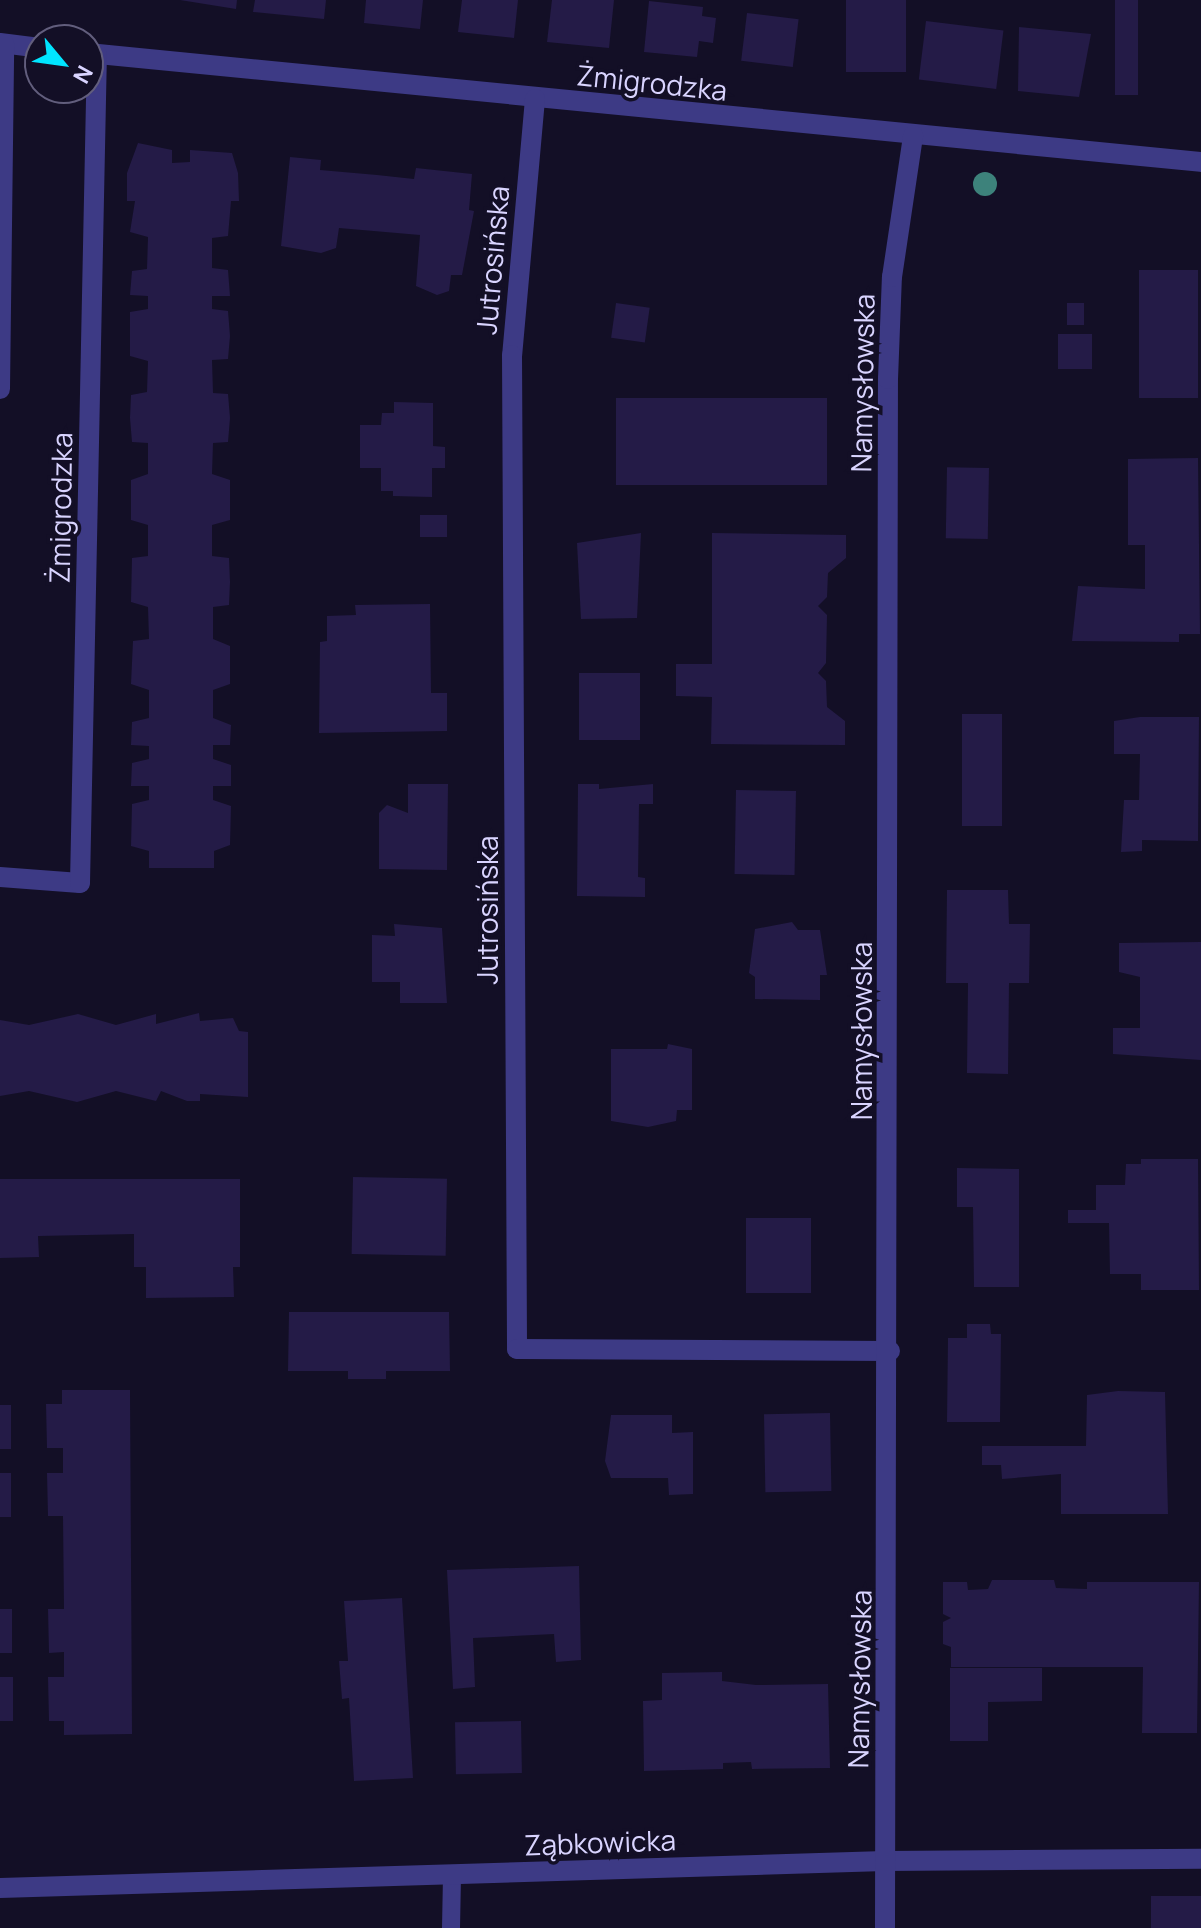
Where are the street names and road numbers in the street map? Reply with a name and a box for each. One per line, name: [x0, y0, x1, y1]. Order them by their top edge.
street label: Żmigrodzka: [575, 57, 729, 107]
street label: Jutrosińska: [469, 184, 515, 336]
street label: Namysłowska: [844, 294, 880, 472]
street label: Żmigrodzka: [42, 432, 78, 584]
street label: Jutrosińska: [470, 835, 504, 985]
street label: Namysłowska: [844, 942, 878, 1120]
street label: Namysłowska: [841, 1590, 877, 1768]
street label: Ząbkowicka: [524, 1823, 676, 1861]

